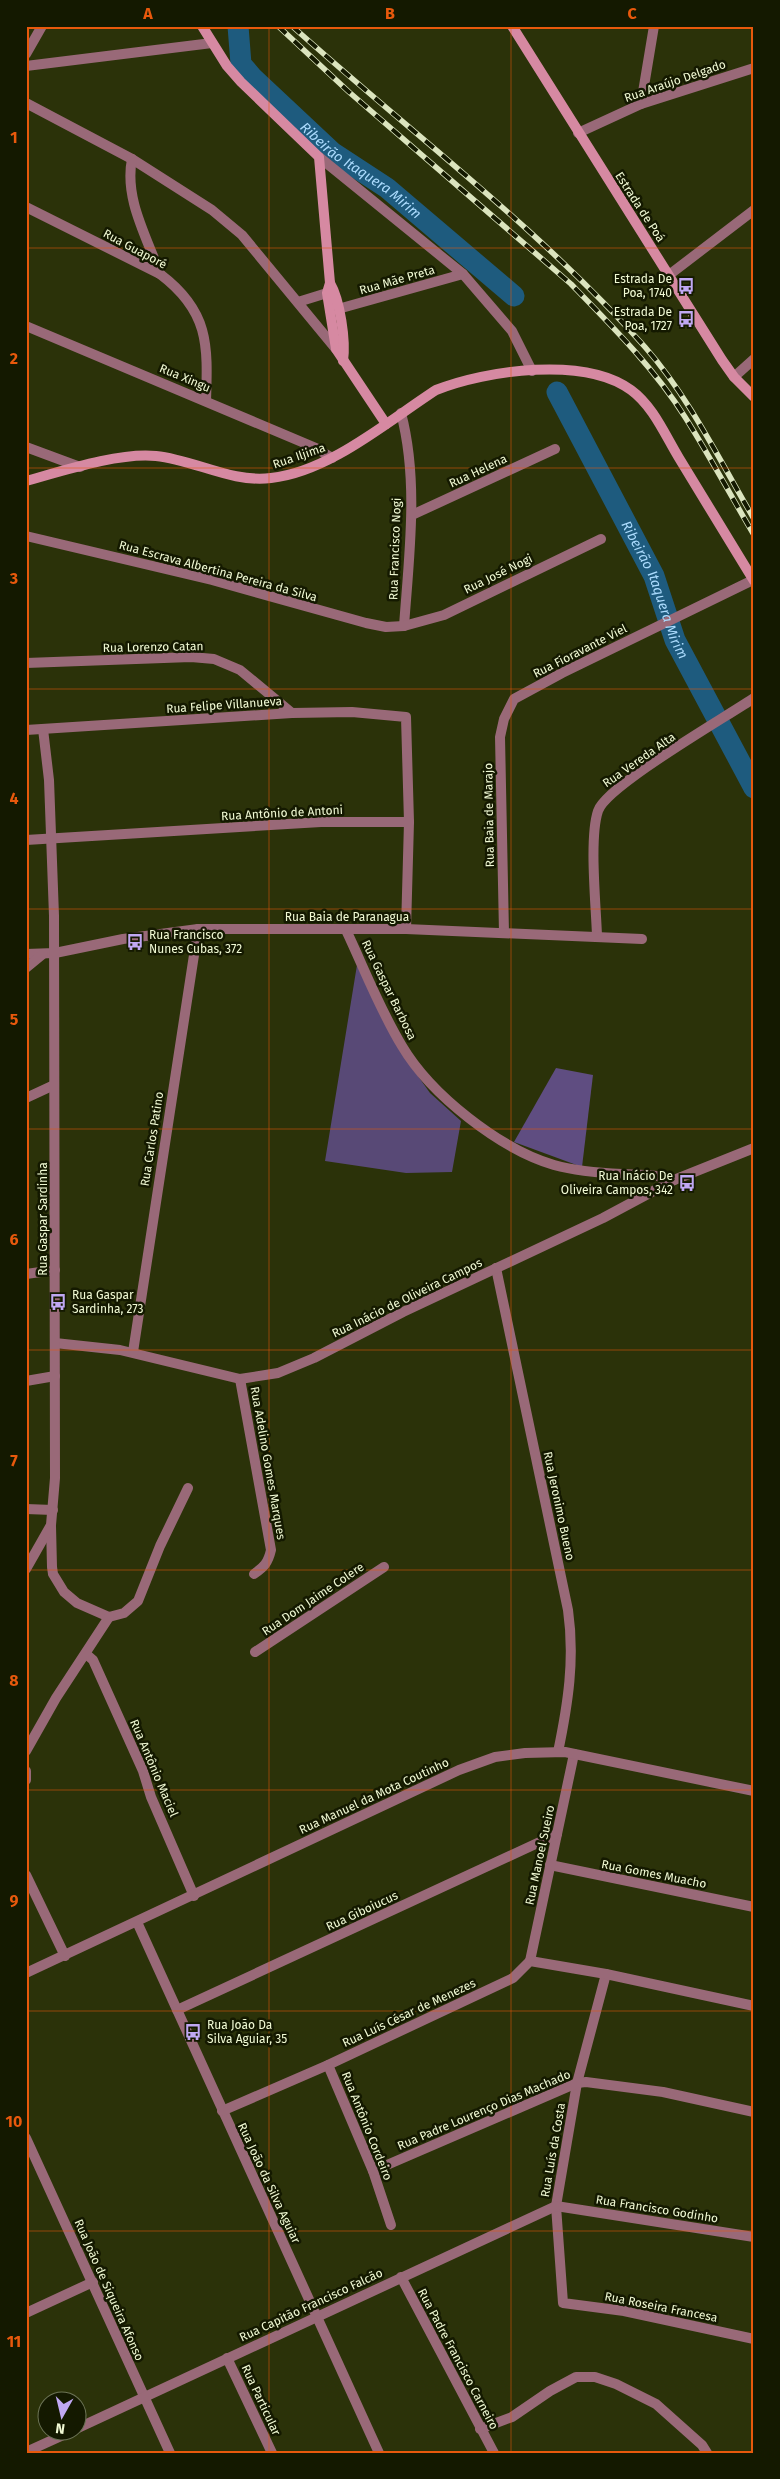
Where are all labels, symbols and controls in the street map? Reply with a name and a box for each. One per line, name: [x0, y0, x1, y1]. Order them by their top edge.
text: A: [142, 4, 153, 23]
text: B: [385, 4, 395, 23]
text: C: [627, 4, 637, 23]
street label: Rua Araújo Delgado: [622, 57, 728, 105]
water label: Ribeirão Itaquera Mirim: [297, 118, 425, 222]
text: 1: [10, 128, 18, 147]
street label: Estrada de Poá: [612, 169, 668, 245]
street label: Rua Guaporé: [101, 226, 169, 272]
street label: Rua Mãe Preta: [358, 263, 436, 297]
place label: Estrada De Poa, 1740: [614, 272, 672, 300]
bus stop icon: Estrada De Poa, 1740: [676, 276, 696, 296]
place label: Estrada De Poa, 1727: [614, 305, 672, 333]
bus stop icon: Estrada De Poa, 1727: [676, 309, 696, 329]
text: 2: [10, 349, 18, 368]
street label: Rua Xingu: [157, 361, 213, 395]
street label: Rua Iljima: [271, 440, 327, 472]
street label: Rua Helena: [447, 452, 509, 490]
street label: Rua Francisco Nogi: [386, 498, 404, 600]
water label: Ribeirão Itaquera Mirim: [618, 518, 692, 662]
street label: Rua Escrava Albertina Pereira da Silva: [117, 538, 319, 604]
street label: Rua José Nogi: [461, 551, 535, 597]
text: 3: [9, 569, 18, 588]
street label: Rua Fioravante Viel: [531, 621, 630, 681]
street label: Rua Lorenzo Catan: [103, 639, 203, 655]
street label: Rua Felipe Villanueva: [166, 694, 282, 716]
street label: Rua Vereda Alta: [600, 730, 678, 790]
street label: Rua Baia de Marajo: [481, 763, 497, 867]
text: 4: [9, 789, 19, 808]
street label: Rua Antônio de Antoni: [221, 803, 343, 823]
street label: Rua Baia de Paranagua: [285, 910, 409, 924]
place label: Rua Francisco Nunes Cubas, 372: [149, 928, 242, 956]
bus stop icon: Rua Francisco Nunes Cubas, 372: [125, 932, 145, 952]
street label: Rua Gaspar Barbosa: [359, 938, 419, 1042]
text: 5: [10, 1010, 19, 1029]
street label: Rua Carlos Patino: [138, 1091, 166, 1187]
street label: Rua Gaspar Sardinha: [36, 1162, 50, 1276]
place label: Rua Inácio De Oliveira Campos, 342: [561, 1169, 673, 1197]
bus stop icon: Rua Inácio De Oliveira Campos, 342: [677, 1173, 697, 1193]
text: 6: [9, 1230, 19, 1249]
street label: Rua Inácio de Oliveira Campos: [330, 1255, 485, 1341]
place label: Rua Gaspar Sardinha, 273: [72, 1288, 144, 1316]
bus stop icon: Rua Gaspar Sardinha, 273: [48, 1292, 68, 1312]
street label: Rua Adelino Gomes Marques: [248, 1385, 288, 1541]
street label: Rua Jeronimo Bueno: [541, 1450, 577, 1562]
text: 7: [10, 1451, 18, 1470]
street label: Rua Dom Jaime Colere: [259, 1560, 367, 1638]
text: 8: [9, 1671, 19, 1690]
street label: Rua Antônio Maciel: [127, 1717, 181, 1819]
street label: Rua Manuel da Mota Coutinho: [297, 1755, 451, 1837]
street label: Rua Manoel Sueiro: [523, 1804, 557, 1906]
street label: Rua Gomes Muacho: [600, 1857, 708, 1891]
street label: Rua Giboiucus: [324, 1888, 400, 1934]
text: 9: [10, 1891, 19, 1910]
street label: Rua Luís César de Menezes: [340, 1976, 478, 2050]
place label: Rua João Da Silva Aguiar, 35: [207, 2018, 287, 2046]
bus stop icon: Rua João Da Silva Aguiar, 35: [183, 2022, 203, 2042]
street label: Rua Padre Lourenço Dias Machado: [395, 2067, 573, 2153]
street label: Rua Antônio Cordeiro: [339, 2070, 395, 2182]
street label: Rua Luís da Costa: [538, 2102, 568, 2198]
text: 10: [6, 2112, 22, 2131]
street label: Rua João da Silva Aguiar: [235, 2121, 303, 2246]
street label: Rua Francisco Godinho: [595, 2192, 719, 2226]
street label: Rua João de Siqueira Afonso: [71, 2217, 147, 2363]
street label: Rua Capitão Francisco Falcão: [237, 2266, 385, 2344]
street label: Rua Padre Francisco Carneiro: [415, 2286, 501, 2432]
street label: Rua Roseira Francesa: [603, 2289, 719, 2325]
text: 11: [7, 2332, 21, 2351]
street label: Rua Particular: [239, 2362, 284, 2438]
north arrow: [38, 2392, 88, 2442]
text: N: [54, 2419, 66, 2437]

